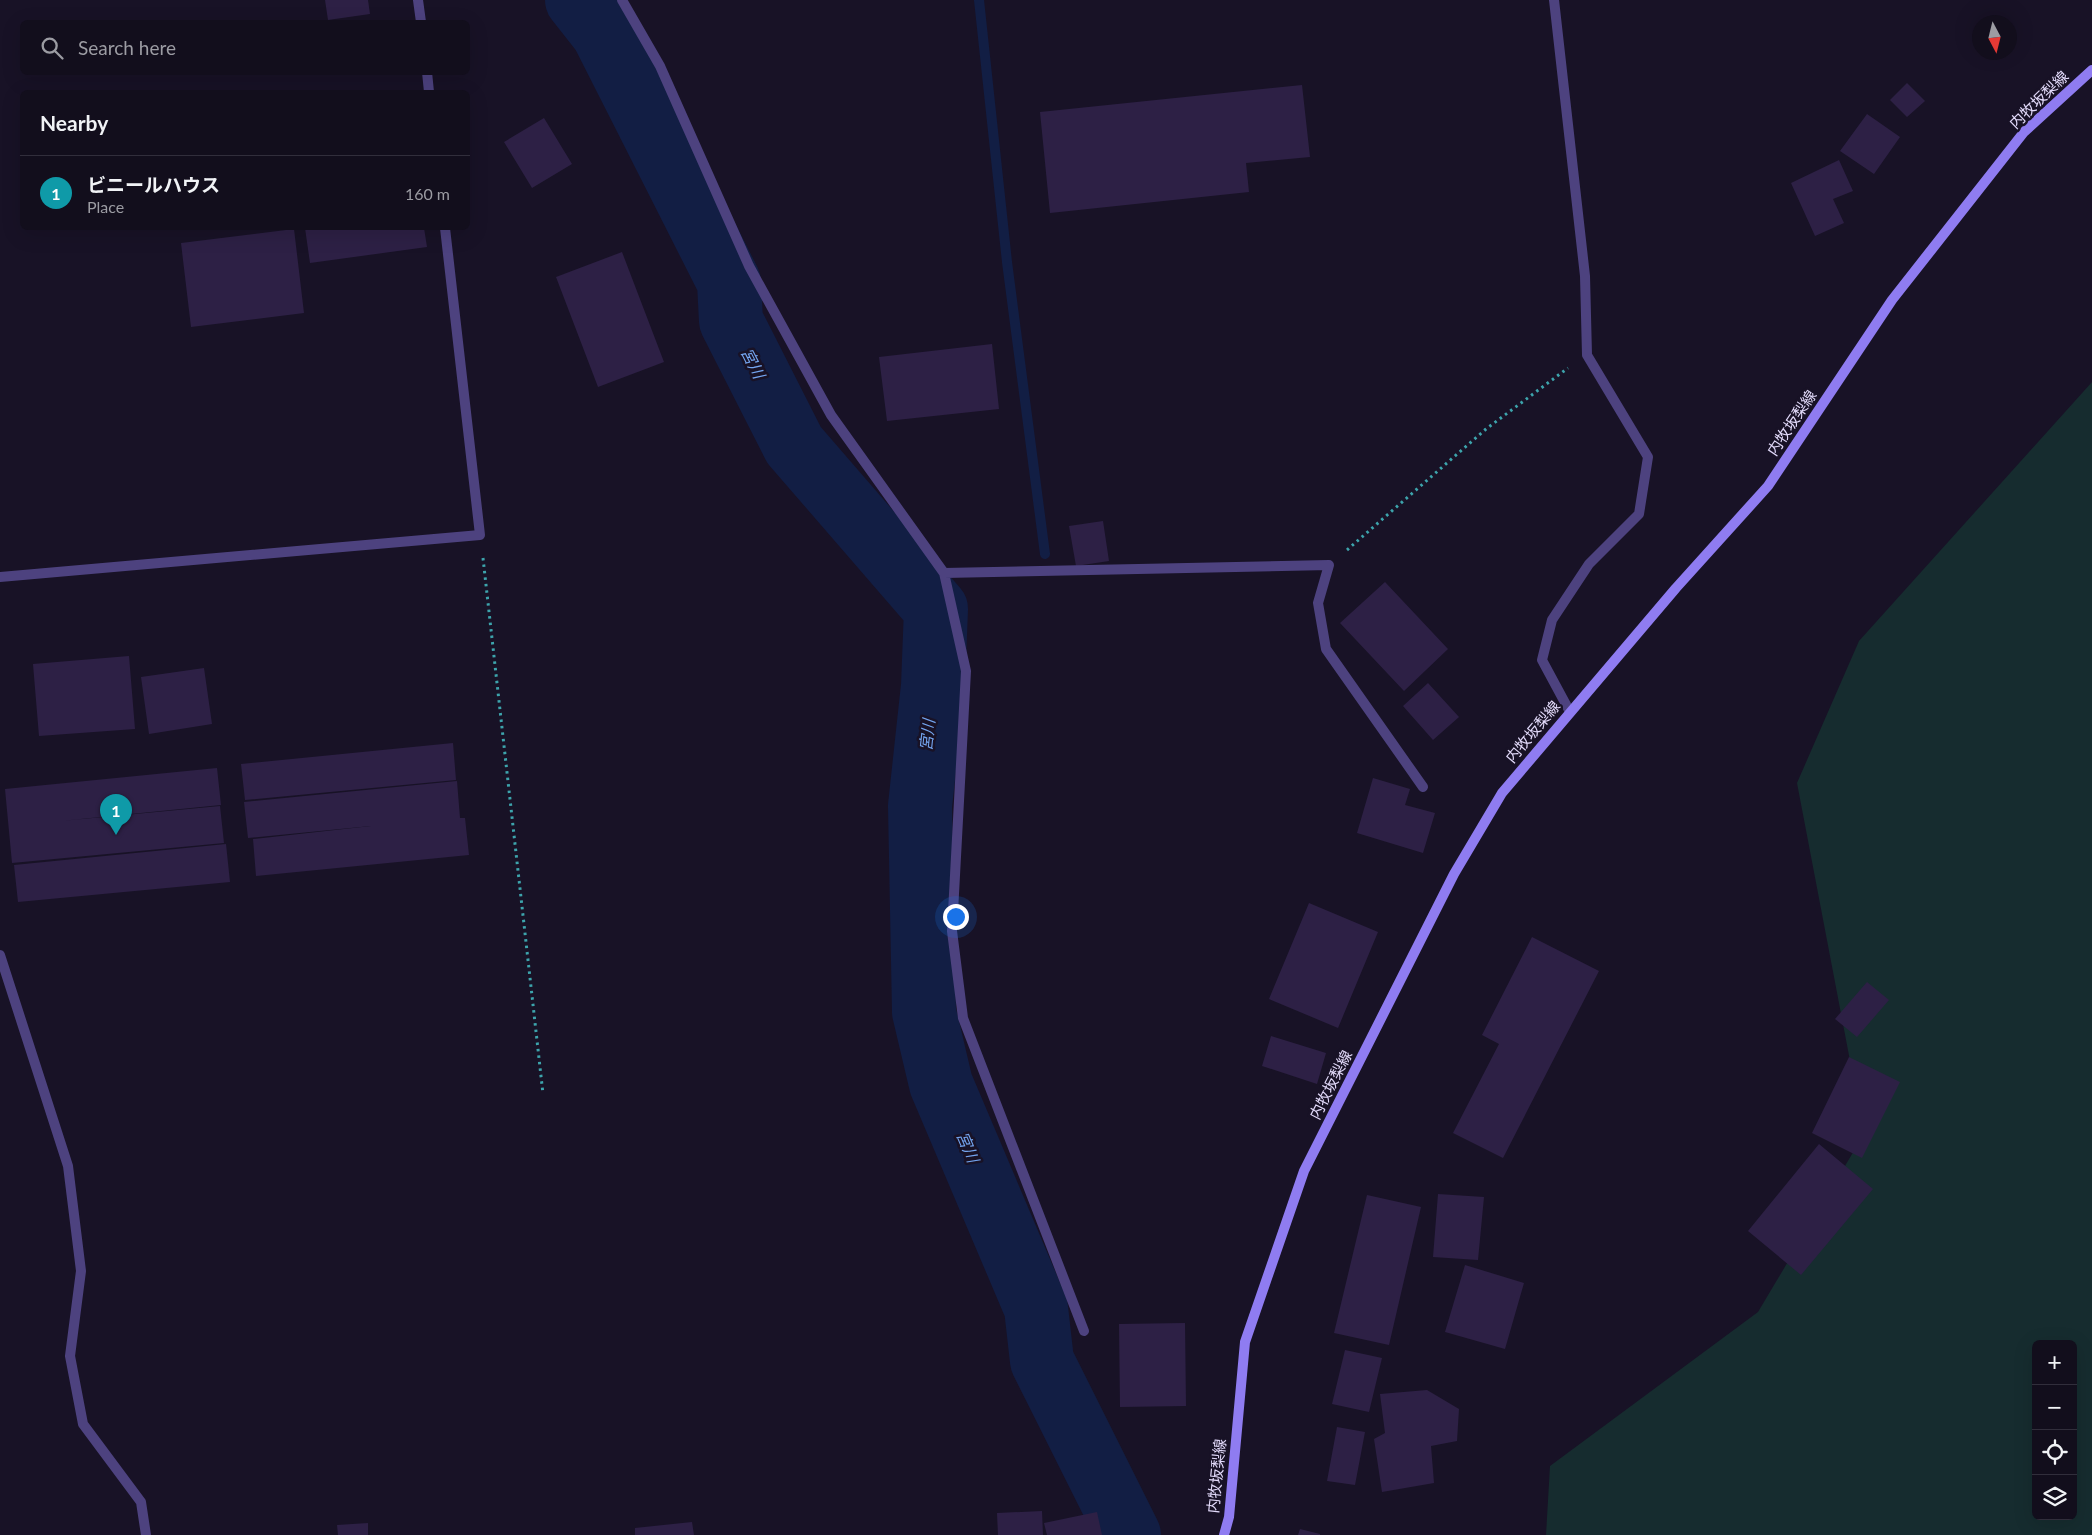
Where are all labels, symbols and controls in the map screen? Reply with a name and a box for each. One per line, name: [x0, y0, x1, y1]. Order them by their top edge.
north arrow: [1972, 15, 2017, 60]
search box: [20, 20, 470, 75]
icon: search: [38, 34, 66, 62]
text: Search here: [78, 36, 176, 59]
street label: 内牧坂梨線: [2005, 67, 2072, 132]
text: Nearby: [40, 110, 108, 135]
text: ビニールハウス: [87, 173, 220, 196]
text: 1: [51, 184, 61, 203]
text: 160 m: [405, 184, 450, 203]
text: Place: [87, 197, 124, 216]
water label: 宮川: [738, 344, 770, 383]
street label: 内牧坂梨線: [1763, 386, 1820, 459]
street label: 内牧坂梨線: [1501, 697, 1563, 766]
water label: 宮川: [915, 716, 938, 752]
pin: 1: [100, 794, 132, 835]
your location: [943, 904, 969, 930]
street label: 内牧坂梨線: [1305, 1047, 1355, 1122]
water label: 宮川: [953, 1128, 984, 1167]
map controls: [2032, 1340, 2077, 1520]
button: +: [2032, 1340, 2077, 1385]
button: −: [2032, 1385, 2077, 1430]
button: locate: [2032, 1430, 2077, 1475]
street label: 内牧坂梨線: [1203, 1438, 1229, 1514]
button: layers: [2032, 1475, 2077, 1520]

